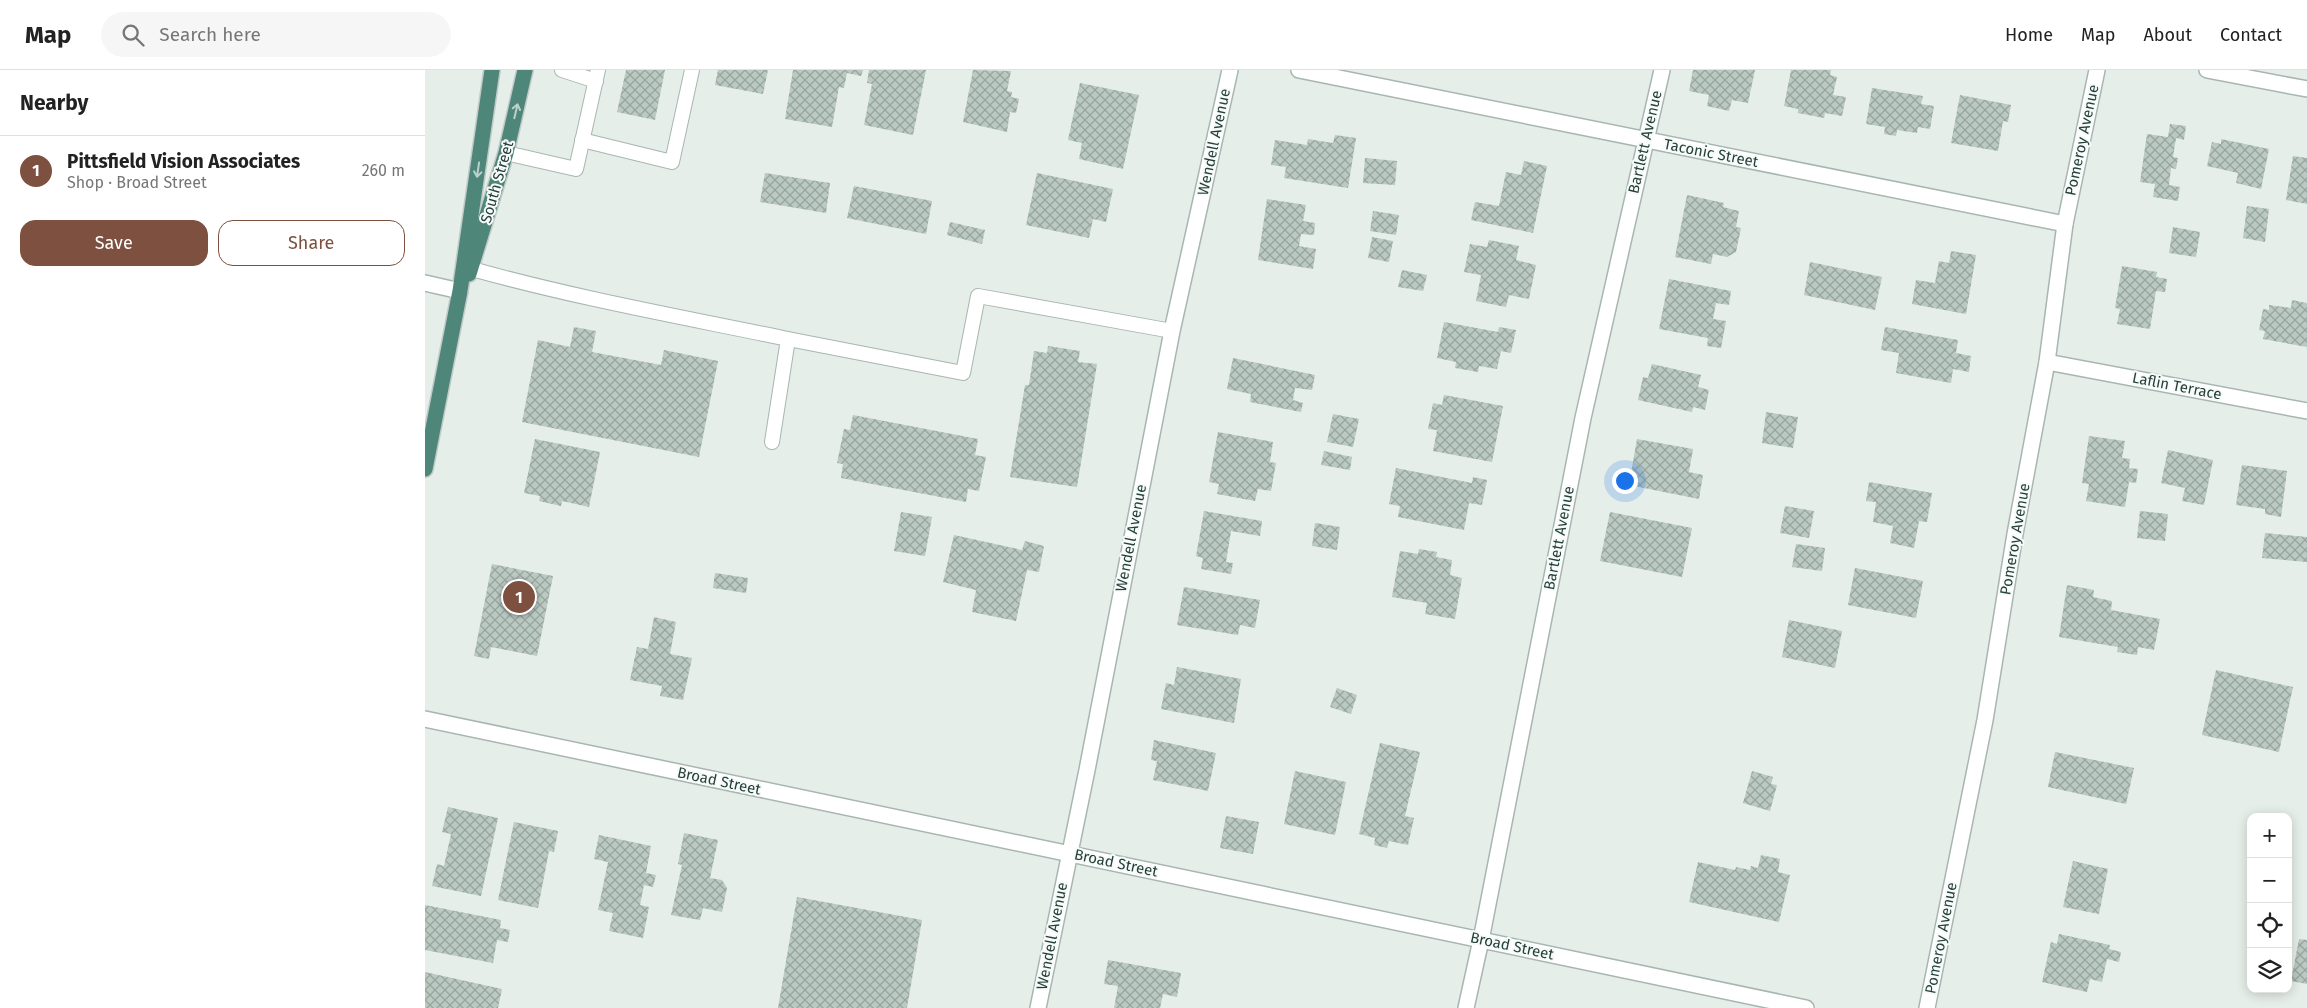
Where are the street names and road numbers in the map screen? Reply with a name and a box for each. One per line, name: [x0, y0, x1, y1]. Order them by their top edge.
street label: Pomeroy Avenue: [2061, 83, 2103, 197]
street label: Wendell Avenue: [1194, 87, 1234, 197]
street label: Bartlett Avenue: [1624, 89, 1666, 195]
street label: Taconic Street: [1662, 135, 1760, 171]
street label: South Street: [477, 138, 517, 225]
street label: Laflin Terrace: [2131, 369, 2223, 403]
street label: Pomeroy Avenue: [1996, 482, 2034, 596]
street label: Wendell Avenue: [1112, 483, 1150, 593]
street label: Bartlett Avenue: [1540, 485, 1578, 591]
street label: Broad Street: [676, 763, 763, 799]
street label: Broad Street: [1073, 845, 1160, 881]
street label: Wendell Avenue: [1033, 881, 1071, 991]
street label: Pomeroy Avenue: [1921, 881, 1961, 995]
street label: Broad Street: [1469, 928, 1556, 964]

